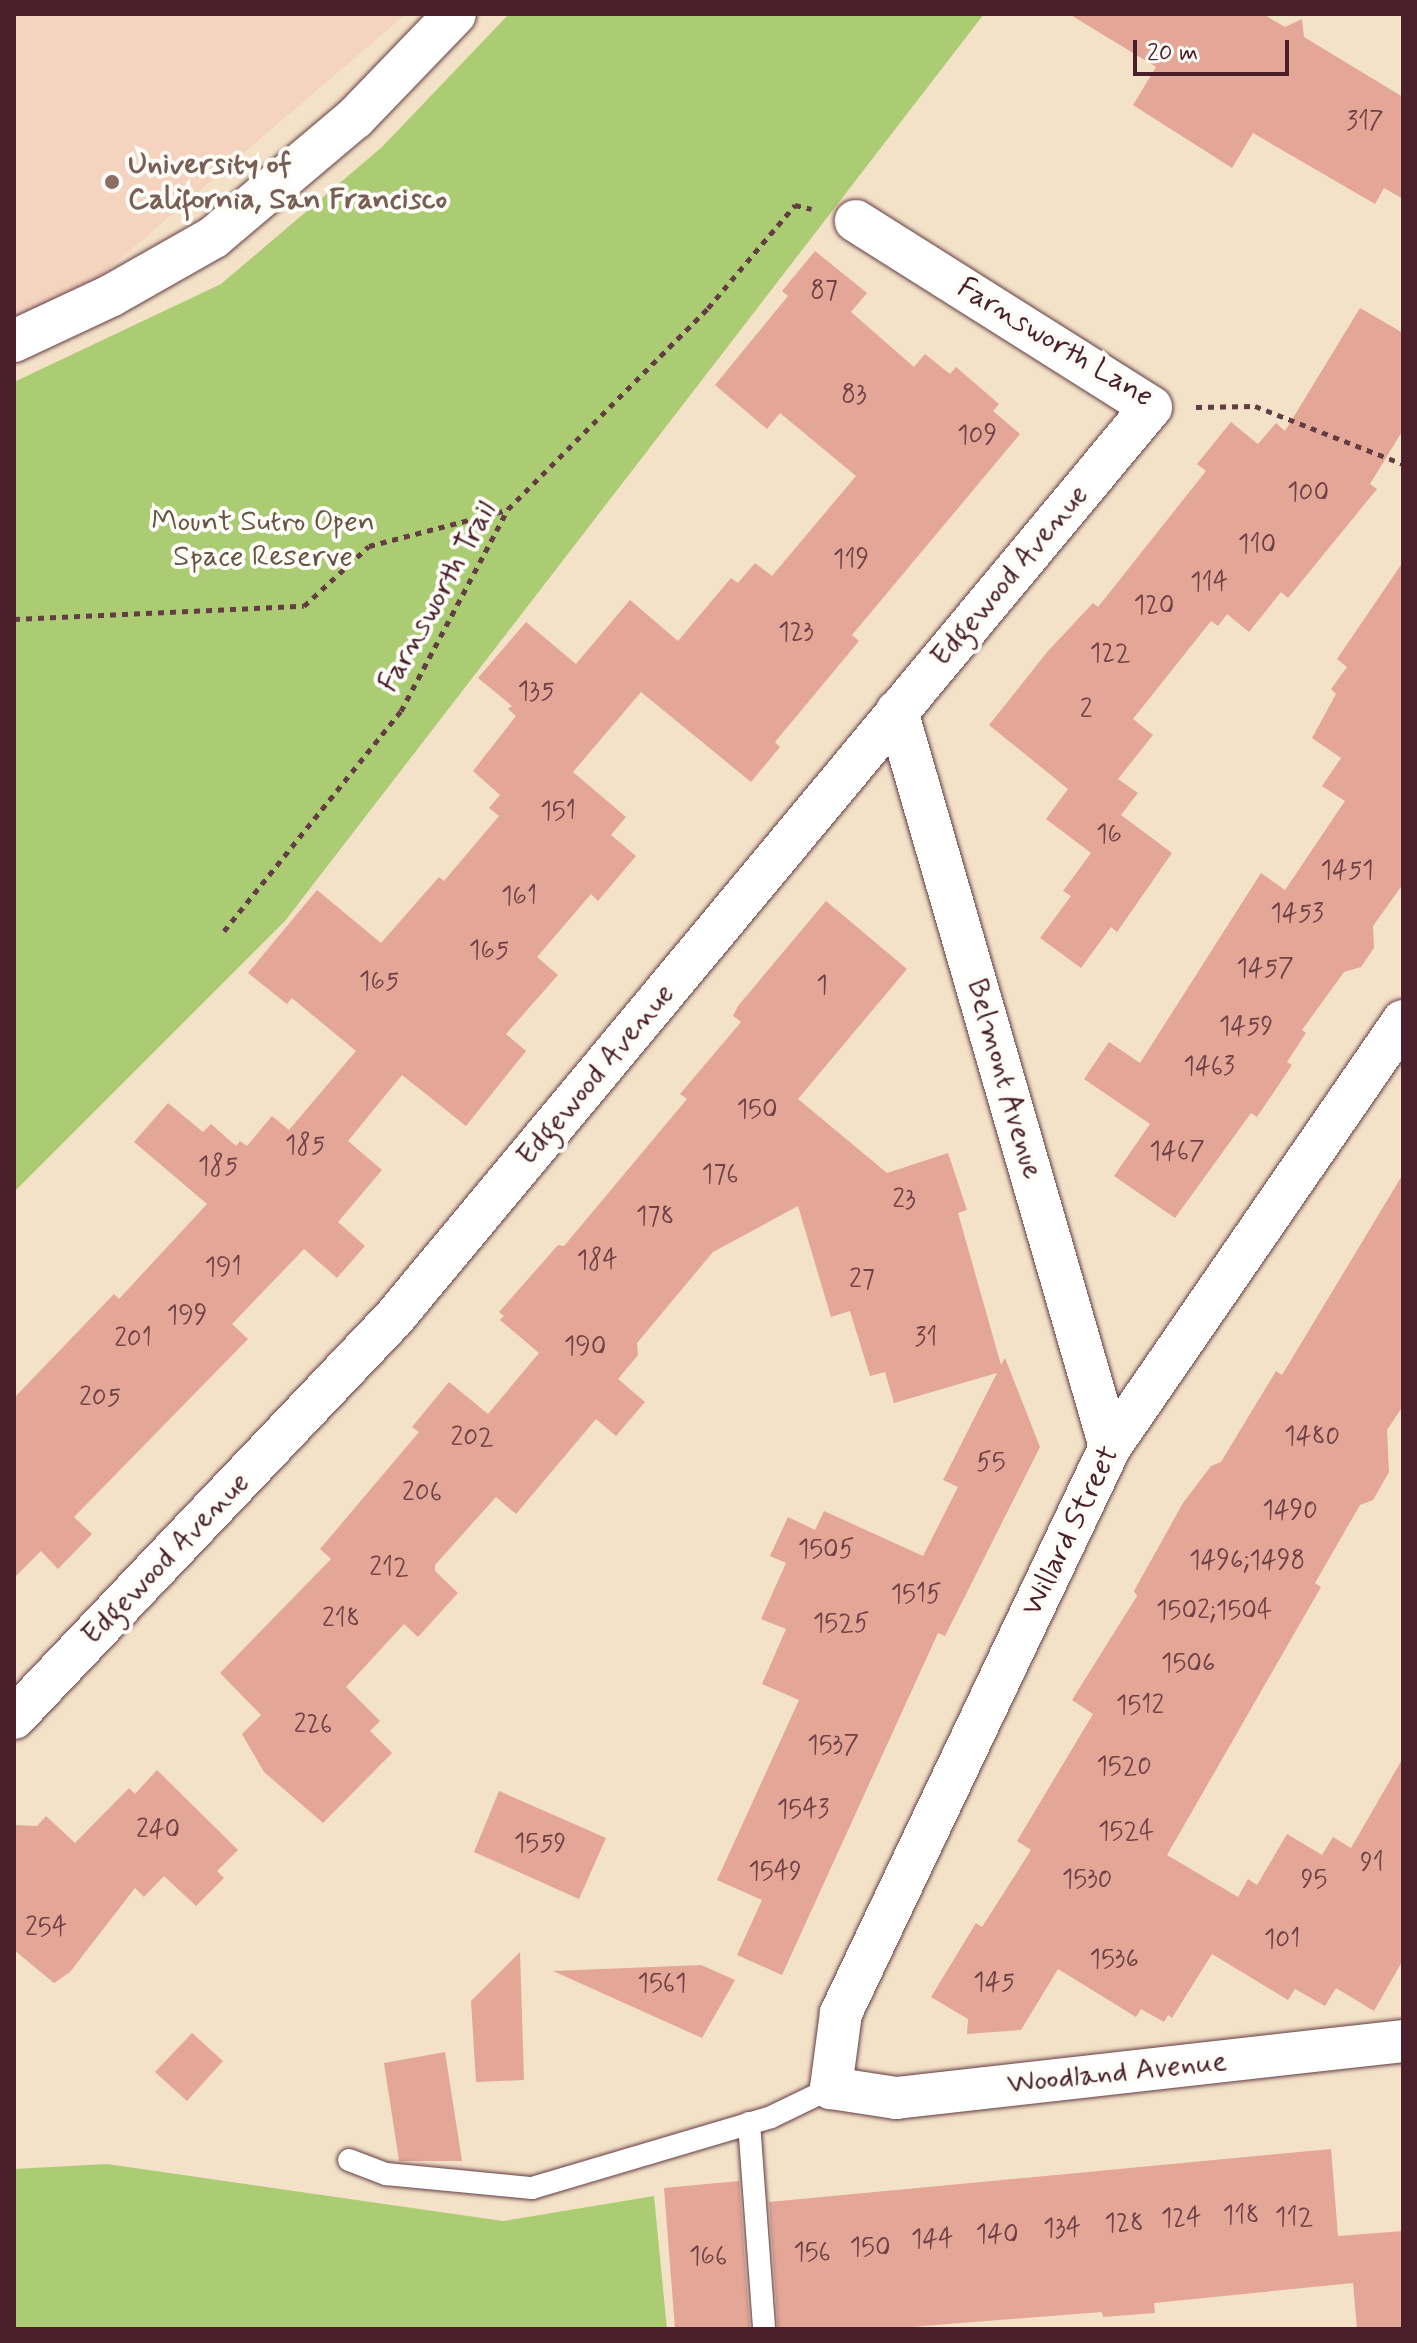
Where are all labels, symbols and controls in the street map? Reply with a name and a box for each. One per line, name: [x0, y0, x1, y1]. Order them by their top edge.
scale bar: [1137, 24, 1293, 74]
text: 20 m: [1147, 38, 1198, 69]
house number: 317: [1346, 107, 1384, 139]
place label: University of California, San Francisco: [128, 147, 449, 218]
marker: University of California, San Francisco: [103, 173, 121, 191]
street label: Farnsworth Lane: [950, 270, 1160, 416]
house number: 87: [810, 276, 838, 308]
house number: 83: [841, 380, 867, 412]
house number: 109: [957, 421, 997, 453]
house number: 100: [1287, 478, 1329, 510]
street label: Edgewood Avenue: [925, 479, 1095, 673]
street label: Farnsworth Trail: [371, 495, 505, 699]
park label: Mount Sutro Open Space Reserve: [151, 504, 375, 574]
house number: 110: [1238, 530, 1276, 562]
house number: 119: [833, 545, 869, 577]
house number: 114: [1190, 568, 1228, 600]
house number: 120: [1134, 591, 1174, 623]
house number: 123: [778, 618, 814, 650]
house number: 122: [1090, 639, 1130, 671]
house number: 135: [517, 677, 555, 709]
house number: 2: [1080, 695, 1092, 727]
house number: 151: [540, 797, 576, 829]
house number: 16: [1096, 820, 1122, 852]
house number: 1451: [1320, 856, 1374, 888]
house number: 161: [501, 882, 537, 914]
house number: 1453: [1270, 899, 1324, 931]
house number: 165: [469, 936, 509, 968]
house number: 1457: [1236, 954, 1294, 986]
house number: 165: [359, 967, 399, 999]
house number: 1: [816, 971, 828, 1003]
street label: Belmont Avenue: [957, 971, 1051, 1187]
street label: Edgewood Avenue: [511, 978, 681, 1172]
house number: 1459: [1219, 1012, 1273, 1044]
house number: 1463: [1183, 1052, 1235, 1084]
house number: 150: [736, 1095, 778, 1127]
house number: 185: [285, 1131, 325, 1163]
house number: 1467: [1149, 1137, 1205, 1169]
house number: 185: [198, 1152, 238, 1184]
house number: 176: [702, 1160, 738, 1192]
house number: 23: [892, 1185, 916, 1217]
house number: 178: [636, 1202, 674, 1234]
house number: 184: [576, 1246, 618, 1278]
house number: 191: [204, 1253, 242, 1285]
house number: 27: [849, 1265, 875, 1297]
house number: 199: [167, 1301, 207, 1333]
house number: 31: [915, 1323, 937, 1355]
house number: 201: [114, 1324, 152, 1356]
house number: 190: [564, 1332, 606, 1364]
house number: 205: [79, 1383, 121, 1415]
house number: 1480: [1284, 1422, 1340, 1454]
house number: 202: [450, 1423, 494, 1455]
street label: Willard Street: [1015, 1441, 1127, 1621]
house number: 55: [976, 1448, 1006, 1480]
street label: Edgewood Avenue: [76, 1467, 256, 1651]
house number: 206: [402, 1478, 442, 1510]
house number: 1490: [1262, 1496, 1318, 1528]
house number: 1505: [798, 1535, 854, 1567]
house number: 1496;1498: [1189, 1546, 1305, 1578]
house number: 212: [369, 1553, 409, 1585]
house number: 1515: [890, 1580, 942, 1612]
house number: 1502;1504: [1156, 1596, 1272, 1628]
house number: 218: [322, 1604, 360, 1636]
house number: 1525: [813, 1609, 869, 1641]
house number: 1506: [1161, 1649, 1215, 1681]
house number: 1512: [1116, 1691, 1164, 1723]
house number: 226: [294, 1710, 332, 1742]
house number: 1537: [807, 1731, 859, 1763]
house number: 1520: [1096, 1752, 1152, 1784]
house number: 1543: [777, 1795, 829, 1827]
house number: 240: [136, 1815, 180, 1847]
house number: 1524: [1098, 1817, 1154, 1849]
house number: 1559: [514, 1829, 566, 1861]
house number: 91: [1360, 1848, 1384, 1880]
house number: 1549: [748, 1857, 802, 1889]
house number: 1530: [1062, 1865, 1112, 1897]
house number: 95: [1301, 1865, 1327, 1897]
house number: 254: [25, 1913, 67, 1945]
house number: 101: [1264, 1925, 1300, 1957]
house number: 1536: [1089, 1945, 1139, 1977]
house number: 145: [973, 1968, 1015, 2000]
house number: 1561: [637, 1969, 687, 2001]
street label: Woodland Avenue: [1004, 2043, 1230, 2103]
house number: 118: [1223, 2201, 1259, 2233]
house number: 112: [1275, 2203, 1313, 2235]
house number: 124: [1161, 2204, 1201, 2236]
house number: 128: [1104, 2209, 1144, 2241]
house number: 134: [1043, 2214, 1081, 2246]
house number: 140: [975, 2220, 1019, 2252]
house number: 144: [911, 2225, 953, 2257]
house number: 150: [849, 2233, 891, 2265]
house number: 156: [793, 2238, 831, 2270]
house number: 166: [689, 2242, 727, 2274]

